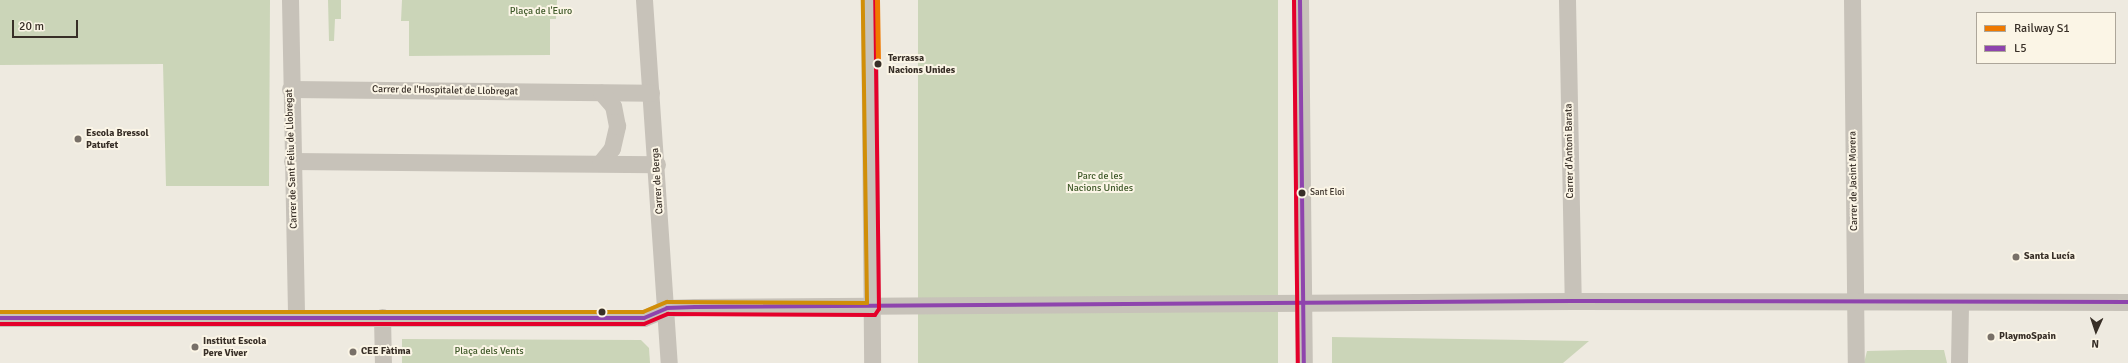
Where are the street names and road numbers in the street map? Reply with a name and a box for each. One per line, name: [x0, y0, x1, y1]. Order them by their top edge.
street label: Carrer de l'Hospitalet de Llobregat: [372, 84, 518, 98]
street label: Carrer de Sant Feliu de Llobregat: [284, 89, 300, 229]
street label: Carrer d'Antoni Barata: [1563, 103, 1577, 199]
street label: Carrer de Jacint Morera: [1847, 131, 1861, 231]
street label: Carrer de Berga: [650, 147, 666, 215]

